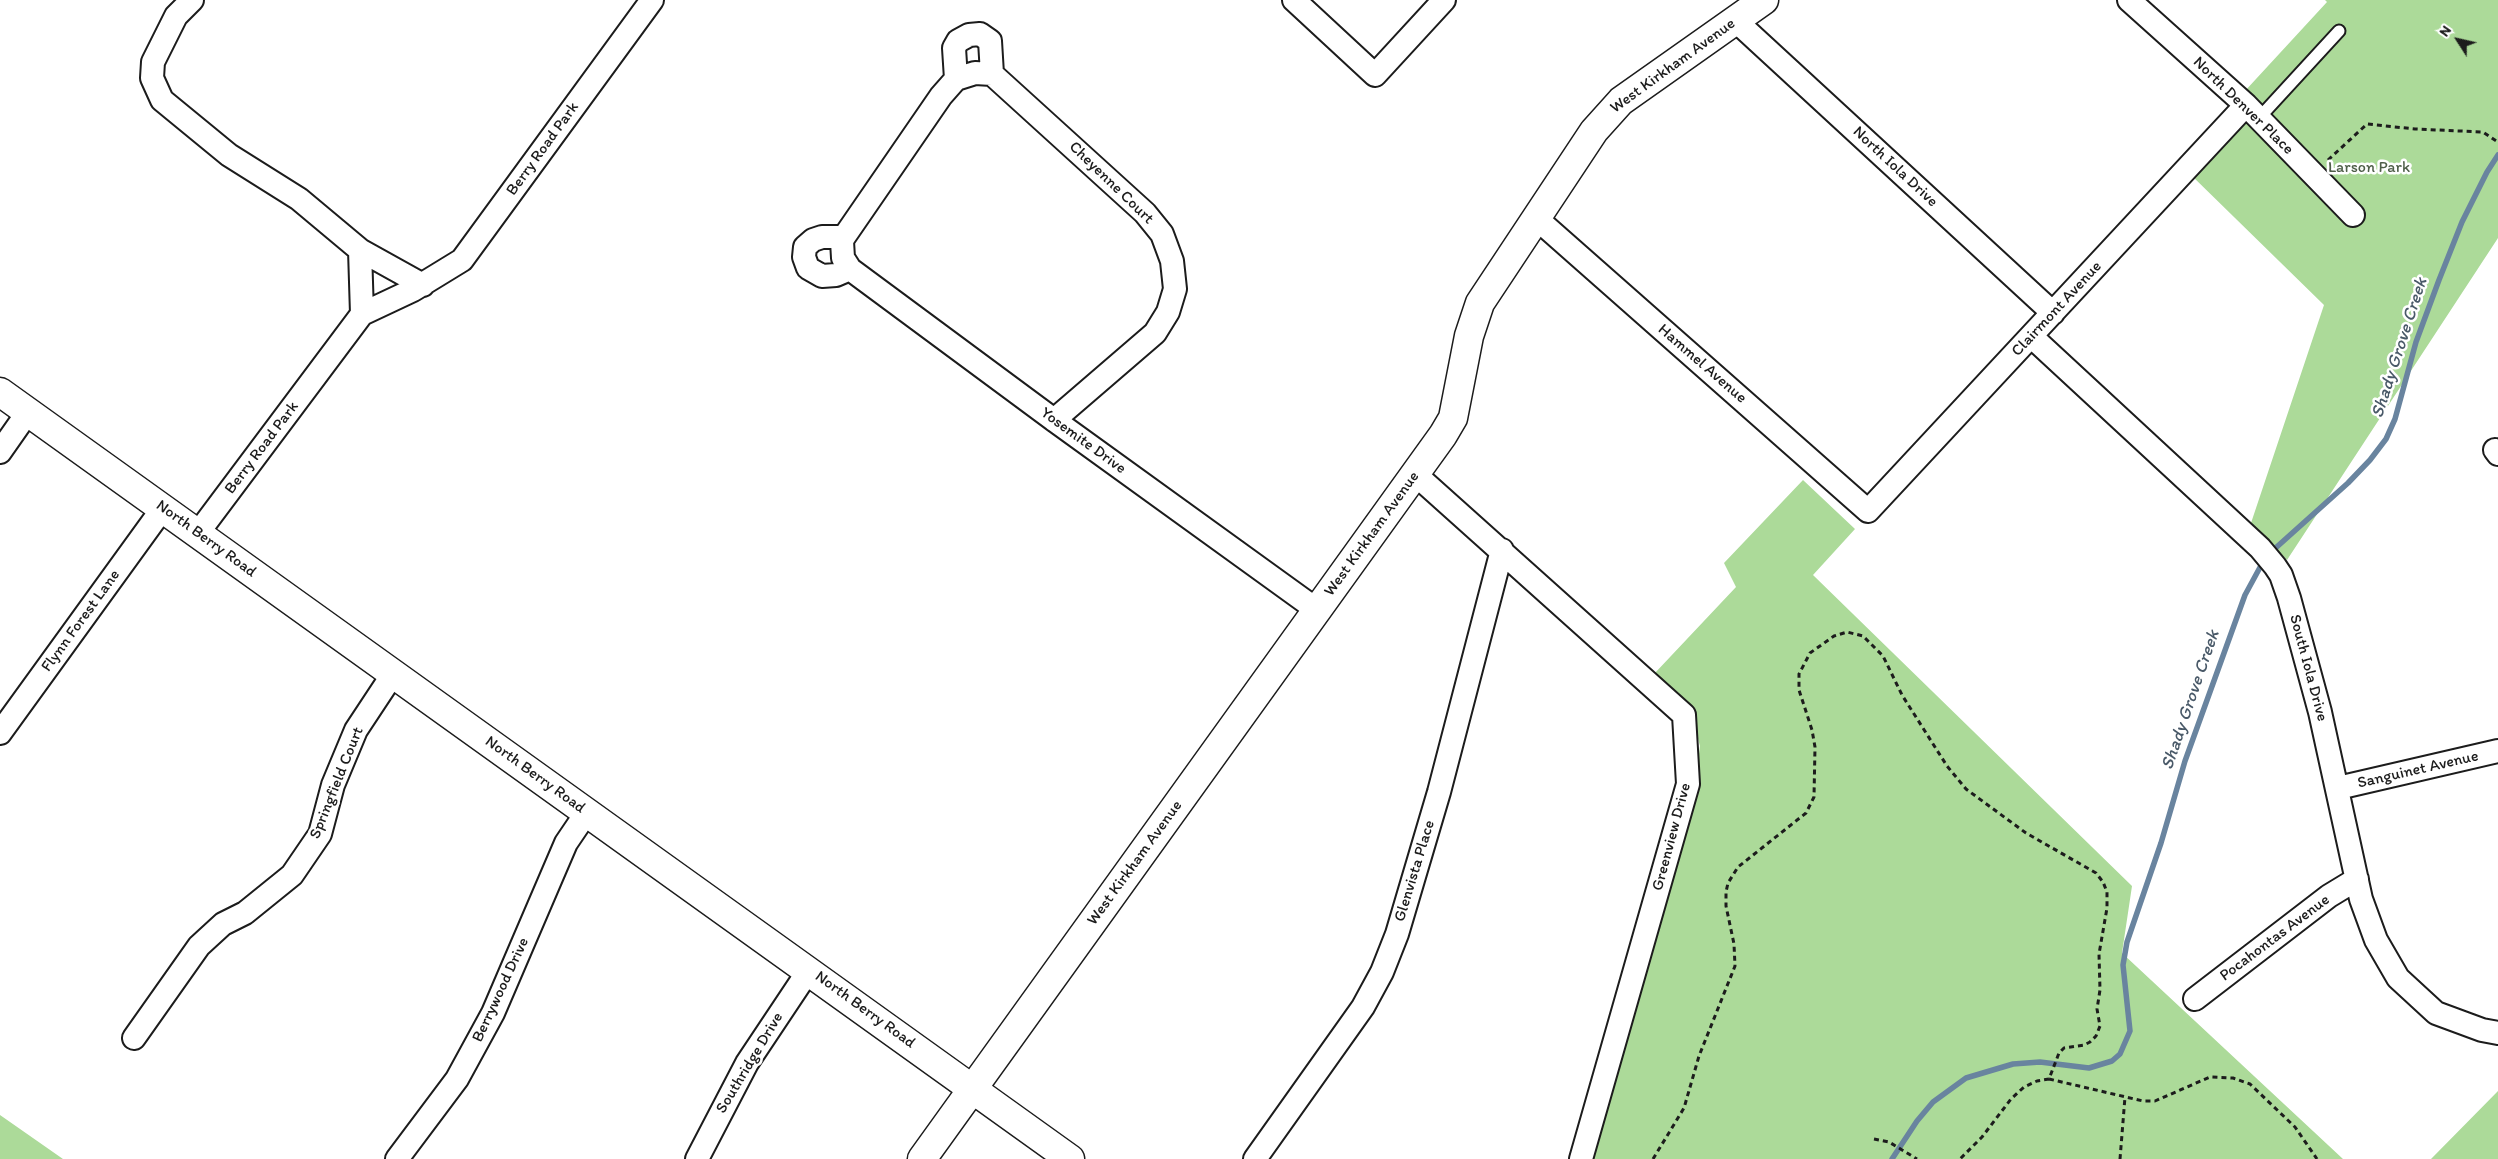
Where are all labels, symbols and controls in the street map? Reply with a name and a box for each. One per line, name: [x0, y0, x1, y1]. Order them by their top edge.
street label: West Kirkham Avenue: [1607, 14, 1739, 118]
north arrow: [2433, 15, 2483, 65]
text: N: [2436, 22, 2455, 40]
street label: North Denver Place: [2189, 53, 2297, 159]
street label: Berry Road Park: [503, 98, 583, 200]
street label: North Iola Drive: [1848, 123, 1942, 211]
street label: Cheyenne Court: [1065, 138, 1157, 228]
park label: Larson Park: [2328, 158, 2410, 178]
street label: Clairmont Avenue: [2008, 257, 2106, 361]
water label: Shady Grove Creek: [2367, 275, 2433, 421]
street label: Hammel Avenue: [1654, 320, 1750, 408]
street label: Berry Road Park: [221, 398, 303, 498]
street label: Yosemite Drive: [1036, 403, 1130, 479]
street label: West Kirkham Avenue: [1320, 468, 1424, 600]
street label: North Berry Road: [152, 496, 260, 582]
street label: Flynn Forest Lane: [38, 566, 124, 676]
street label: South Iola Drive: [2285, 612, 2331, 724]
water label: Shady Grove Creek: [2157, 627, 2225, 773]
street label: Springfield Court: [306, 724, 368, 842]
street label: North Berry Road: [481, 732, 589, 818]
street label: Sanguinet Avenue: [2356, 747, 2480, 793]
street label: Greenview Drive: [1648, 781, 1696, 893]
street label: West Kirkham Avenue: [1083, 797, 1187, 929]
street label: Glenvista Place: [1390, 818, 1440, 924]
street label: Pocahontas Avenue: [2216, 890, 2334, 986]
street label: Berrywood Drive: [468, 935, 534, 1045]
street label: North Berry Road: [811, 967, 919, 1053]
street label: Southridge Drive: [712, 1009, 788, 1117]

